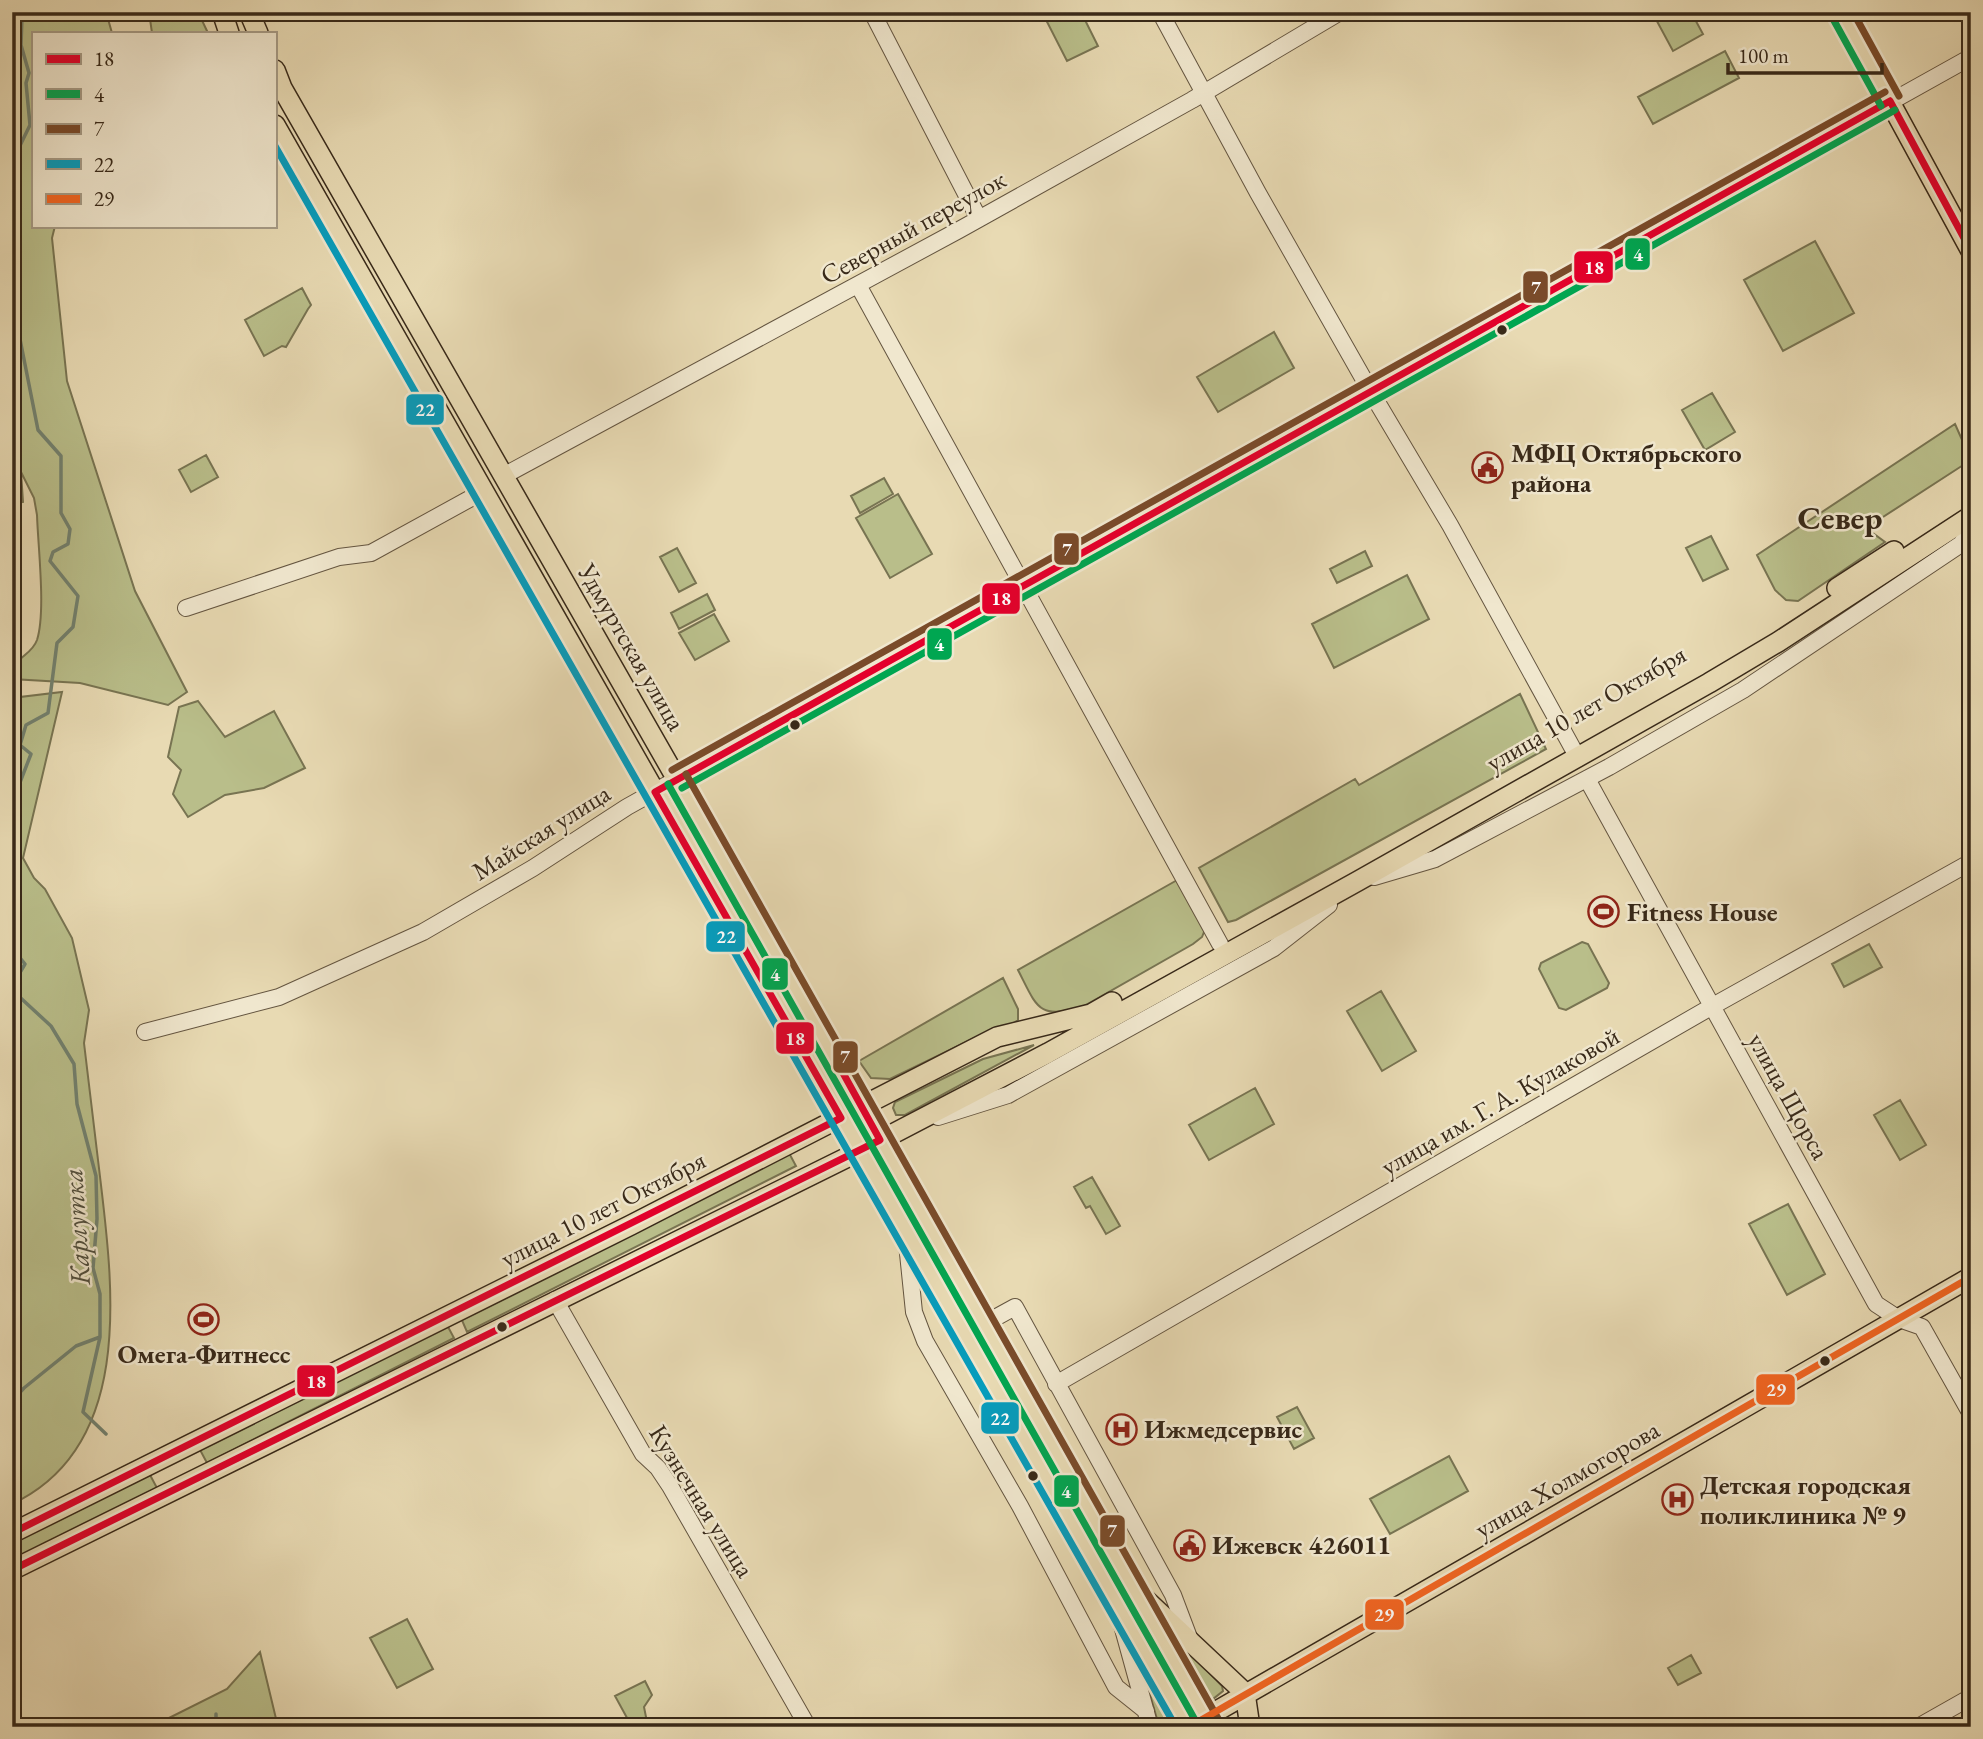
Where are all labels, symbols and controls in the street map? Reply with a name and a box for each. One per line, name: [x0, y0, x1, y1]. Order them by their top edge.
legend: [32, 32, 276, 228]
scale bar: [1728, 32, 1882, 76]
text: 100 m: [1738, 42, 1789, 69]
text: 18: [94, 45, 114, 72]
text: 4: [94, 81, 105, 108]
text: 7: [94, 115, 105, 142]
text: 22: [94, 151, 114, 178]
street label: Северный переулок: [814, 162, 1012, 292]
text: 29: [94, 185, 114, 212]
line badge: 4: [1624, 237, 1651, 271]
text: 4: [1633, 242, 1644, 267]
line badge: 18: [1573, 250, 1614, 284]
text: 18: [1584, 255, 1604, 280]
line badge: 7: [1522, 270, 1549, 304]
text: 7: [1531, 275, 1542, 300]
unlabelled marker: [1495, 323, 1509, 337]
line badge: 22: [405, 393, 445, 426]
text: 22: [415, 397, 435, 422]
place label: МФЦ Октябрьского района: [1511, 436, 1742, 500]
public building icon: МФЦ Октябрьского района: [1471, 451, 1505, 485]
district label: Север: [1797, 496, 1883, 539]
line badge: 7: [1053, 532, 1080, 566]
text: 7: [1062, 537, 1073, 562]
street label: Удмуртская улица: [570, 556, 694, 737]
line badge: 18: [981, 582, 1021, 615]
text: 18: [991, 586, 1011, 611]
line badge: 4: [926, 627, 953, 661]
text: 4: [934, 632, 945, 657]
street label: улица 10 лет Октября: [1480, 637, 1692, 779]
unlabelled marker: [788, 718, 802, 732]
street label: Майская улица: [465, 776, 617, 888]
sports icon: Fitness House: [1587, 895, 1621, 929]
place label: Fitness House: [1627, 895, 1778, 929]
line badge: 22: [705, 920, 746, 953]
text: 22: [716, 924, 736, 949]
line badge: 4: [761, 957, 789, 991]
text: 4: [770, 962, 781, 987]
street label: улица им. Г. А. Кулаковой: [1375, 1019, 1626, 1183]
line badge: 18: [775, 1021, 815, 1055]
text: 18: [785, 1026, 805, 1051]
street label: улица Щорса: [1740, 1027, 1838, 1166]
line badge: 7: [832, 1040, 859, 1074]
text: 7: [840, 1044, 851, 1069]
street label: улица 10 лет Октября: [495, 1143, 711, 1275]
water label: Карлутка: [54, 1167, 98, 1288]
sports icon: Омега-Фитнесс: [187, 1302, 221, 1336]
unlabelled marker: [495, 1320, 509, 1334]
place label: Омега-Фитнесс: [118, 1337, 291, 1371]
unlabelled marker: [1818, 1354, 1832, 1368]
line badge: 18: [296, 1364, 336, 1398]
text: 18: [306, 1369, 326, 1394]
line badge: 29: [1755, 1373, 1796, 1406]
text: 29: [1766, 1377, 1786, 1402]
line badge: 22: [980, 1401, 1020, 1435]
text: 22: [990, 1406, 1010, 1431]
hospital icon: Ижмедсервис: [1104, 1412, 1138, 1446]
place label: Ижмедсервис: [1144, 1412, 1302, 1446]
street label: улица Холмогорова: [1468, 1412, 1666, 1546]
street label: Кузнечная улица: [642, 1418, 763, 1584]
place label: Детская городская поликлиника № 9: [1700, 1468, 1911, 1532]
unlabelled marker: [1026, 1469, 1040, 1483]
line badge: 4: [1053, 1474, 1080, 1508]
text: 4: [1061, 1479, 1072, 1504]
hospital icon: Детская городская поликлиника № 9: [1660, 1483, 1694, 1517]
line badge: 7: [1099, 1514, 1126, 1548]
text: 7: [1107, 1518, 1118, 1543]
public building icon: Ижевск 426011: [1172, 1528, 1206, 1562]
place label: Ижевск 426011: [1212, 1528, 1391, 1562]
line badge: 29: [1364, 1598, 1405, 1631]
text: 29: [1374, 1602, 1394, 1627]

